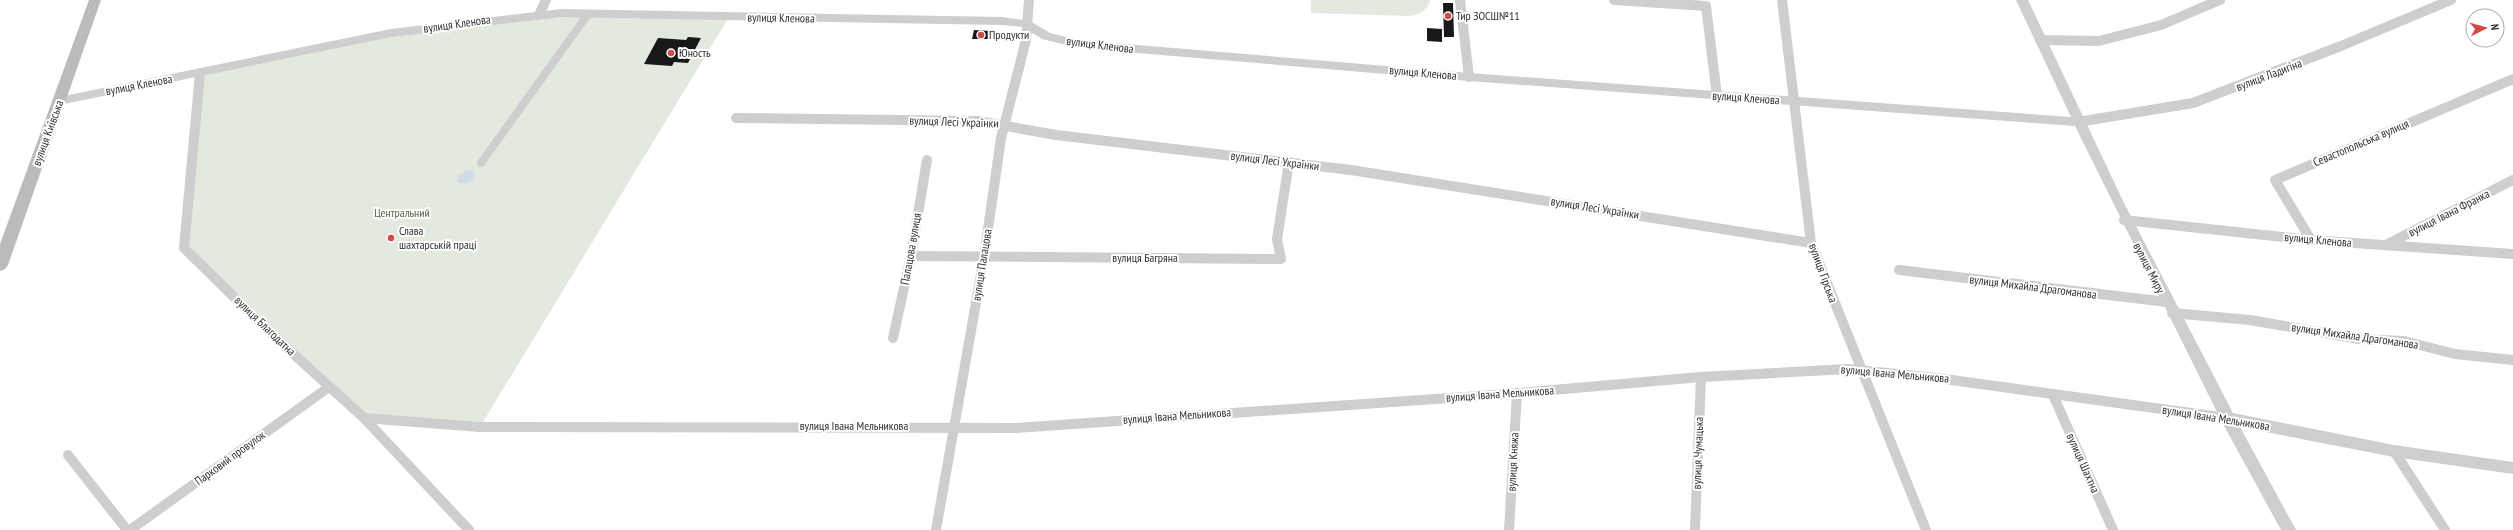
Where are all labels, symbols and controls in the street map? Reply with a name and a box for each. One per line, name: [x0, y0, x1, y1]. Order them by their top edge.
place label: Тир ЗОСШ№11: [1456, 8, 1520, 23]
north arrow: [2465, 8, 2505, 48]
street label: вулиця Кленова: [747, 9, 815, 26]
street label: вулиця Кленова: [422, 11, 492, 36]
marker: Тир ЗОСШ№11: [1443, 11, 1453, 21]
text: N: [2488, 23, 2502, 31]
place label: Продукти: [989, 27, 1029, 42]
marker: Продукти: [976, 30, 986, 40]
street label: вулиця Кленова: [1066, 33, 1135, 56]
place label: Юность: [679, 45, 711, 60]
marker: Юность: [666, 48, 676, 58]
street label: вулиця Ладигіна: [2234, 55, 2304, 94]
street label: вулиця Кленова: [1389, 62, 1458, 83]
street label: вулиця Кленова: [104, 71, 174, 98]
street label: вулиця Кленова: [1712, 88, 1780, 107]
street label: вулиця Київська: [29, 98, 66, 168]
street label: вулиця Лесі Українки: [909, 112, 999, 131]
street label: Севастопольська вулиця: [2311, 115, 2411, 169]
street label: вулиця Лесі Українки: [1230, 148, 1320, 173]
street label: вулиця Івана Франка: [2406, 186, 2492, 239]
street label: вулиця Лесі Українки: [1550, 193, 1640, 222]
park label: Центральний: [374, 205, 430, 220]
street label: Палацова вулиця: [897, 211, 924, 286]
place label: Слава шахтарській праці: [399, 223, 477, 252]
street label: вулиця Палацова: [968, 228, 995, 302]
street label: вулиця Кленова: [2284, 229, 2353, 250]
marker: Слава шахтарській праці: [386, 233, 396, 243]
street label: вулиця Миру: [2130, 240, 2169, 296]
street label: вулиця Гірська: [1806, 241, 1841, 305]
street label: вулиця Багряна: [1112, 250, 1178, 265]
street label: вулиця Михайла Драгоманова: [1969, 271, 2098, 302]
street label: вулиця Благодатна: [232, 293, 299, 359]
street label: вулиця Михайла Драгоманова: [2291, 319, 2420, 352]
street label: вулиця Івана Мельникова: [1840, 361, 1950, 386]
street label: вулиця Івана Мельникова: [1445, 382, 1555, 405]
street label: вулиця Івана Мельникова: [2161, 402, 2271, 433]
street label: вулиця Івана Мельникова: [1122, 404, 1232, 427]
street label: вулиця Чумацька: [1689, 416, 1706, 489]
street label: вулиця Івана Мельникова: [800, 418, 908, 433]
street label: Парковий провулок: [192, 427, 268, 488]
street label: вулиця Шахтна: [2064, 431, 2103, 495]
street label: вулиця Княжа: [1503, 432, 1522, 492]

